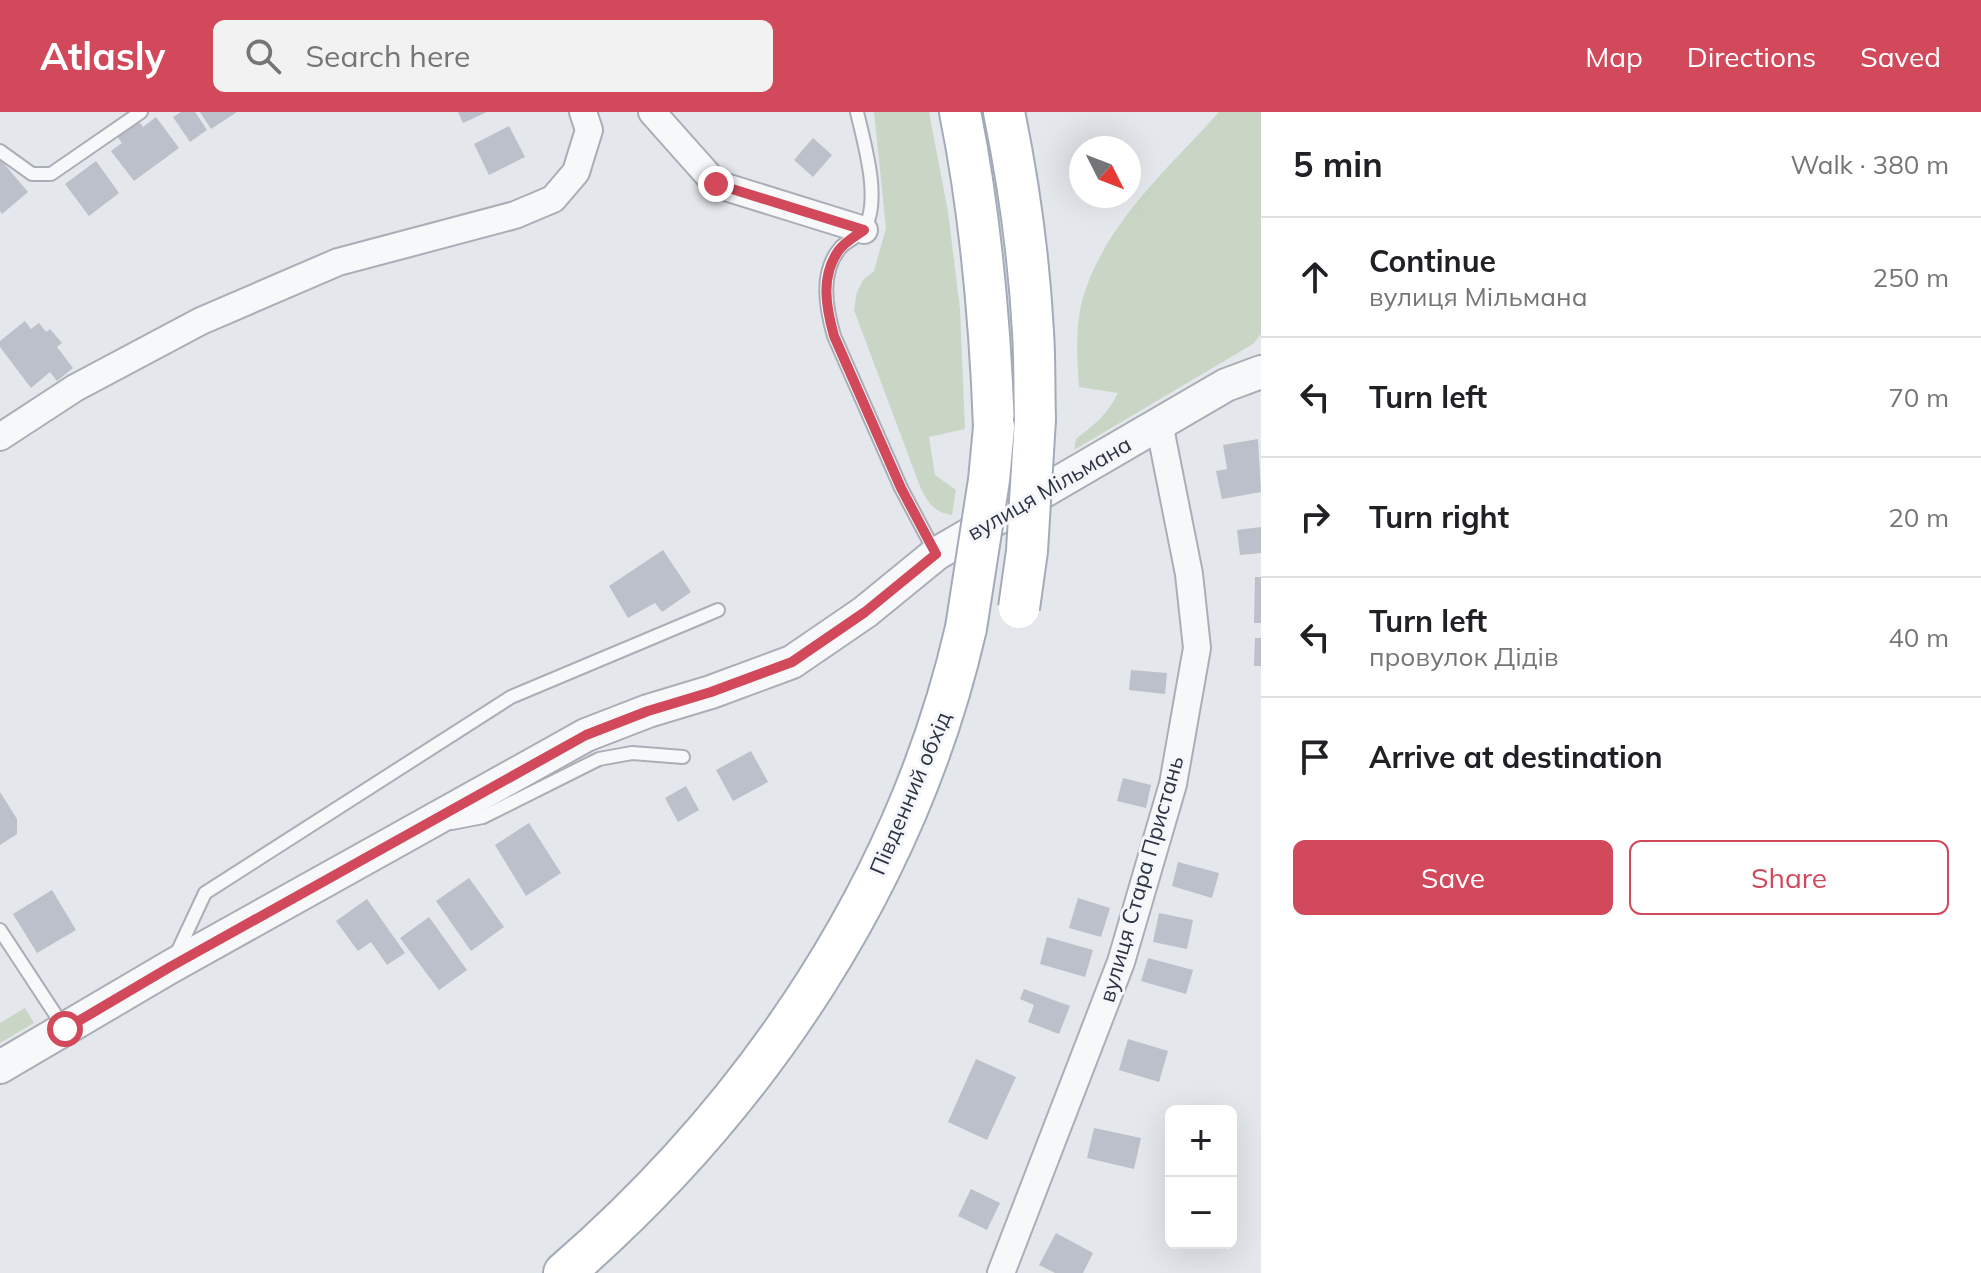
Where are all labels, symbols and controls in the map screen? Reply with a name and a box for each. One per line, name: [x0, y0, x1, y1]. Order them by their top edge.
search box: [213, 20, 773, 92]
text: Atlasly: [40, 32, 165, 80]
icon: search: [241, 34, 285, 78]
text: Search here: [305, 37, 470, 75]
text: Map: [1585, 39, 1643, 74]
text: Directions: [1687, 39, 1816, 74]
text: Saved: [1860, 39, 1941, 74]
north arrow: [1069, 136, 1141, 208]
text: 5 min: [1293, 143, 1383, 186]
text: Walk · 380 m: [1790, 148, 1949, 181]
route end: [698, 166, 734, 202]
text: Continue: [1369, 242, 1496, 280]
icon: ahead: [1293, 255, 1337, 299]
text: 250 m: [1873, 261, 1949, 294]
text: вулиця Мільмана: [1369, 280, 1588, 313]
icon: left: [1293, 375, 1337, 419]
text: Turn left: [1369, 378, 1487, 416]
text: 70 m: [1888, 381, 1949, 414]
street label: вулиця Мільмана: [962, 430, 1136, 546]
icon: right: [1293, 495, 1337, 539]
text: Turn right: [1369, 498, 1509, 536]
text: 20 m: [1888, 501, 1949, 534]
text: Turn left: [1369, 602, 1487, 640]
icon: left: [1293, 615, 1337, 659]
text: 40 m: [1888, 621, 1949, 654]
text: провулок Дідів: [1369, 640, 1558, 673]
street label: Південний обхід: [863, 707, 957, 879]
icon: arrive: [1293, 735, 1337, 779]
text: Arrive at destination: [1369, 738, 1663, 776]
street label: вулиця Стара Пристань: [1092, 753, 1190, 1005]
button: Save: [1293, 840, 1613, 915]
button: Share: [1629, 840, 1949, 915]
route start: [47, 1011, 83, 1047]
map controls: [1165, 1105, 1237, 1249]
button: +: [1165, 1105, 1237, 1177]
button: −: [1165, 1177, 1237, 1249]

